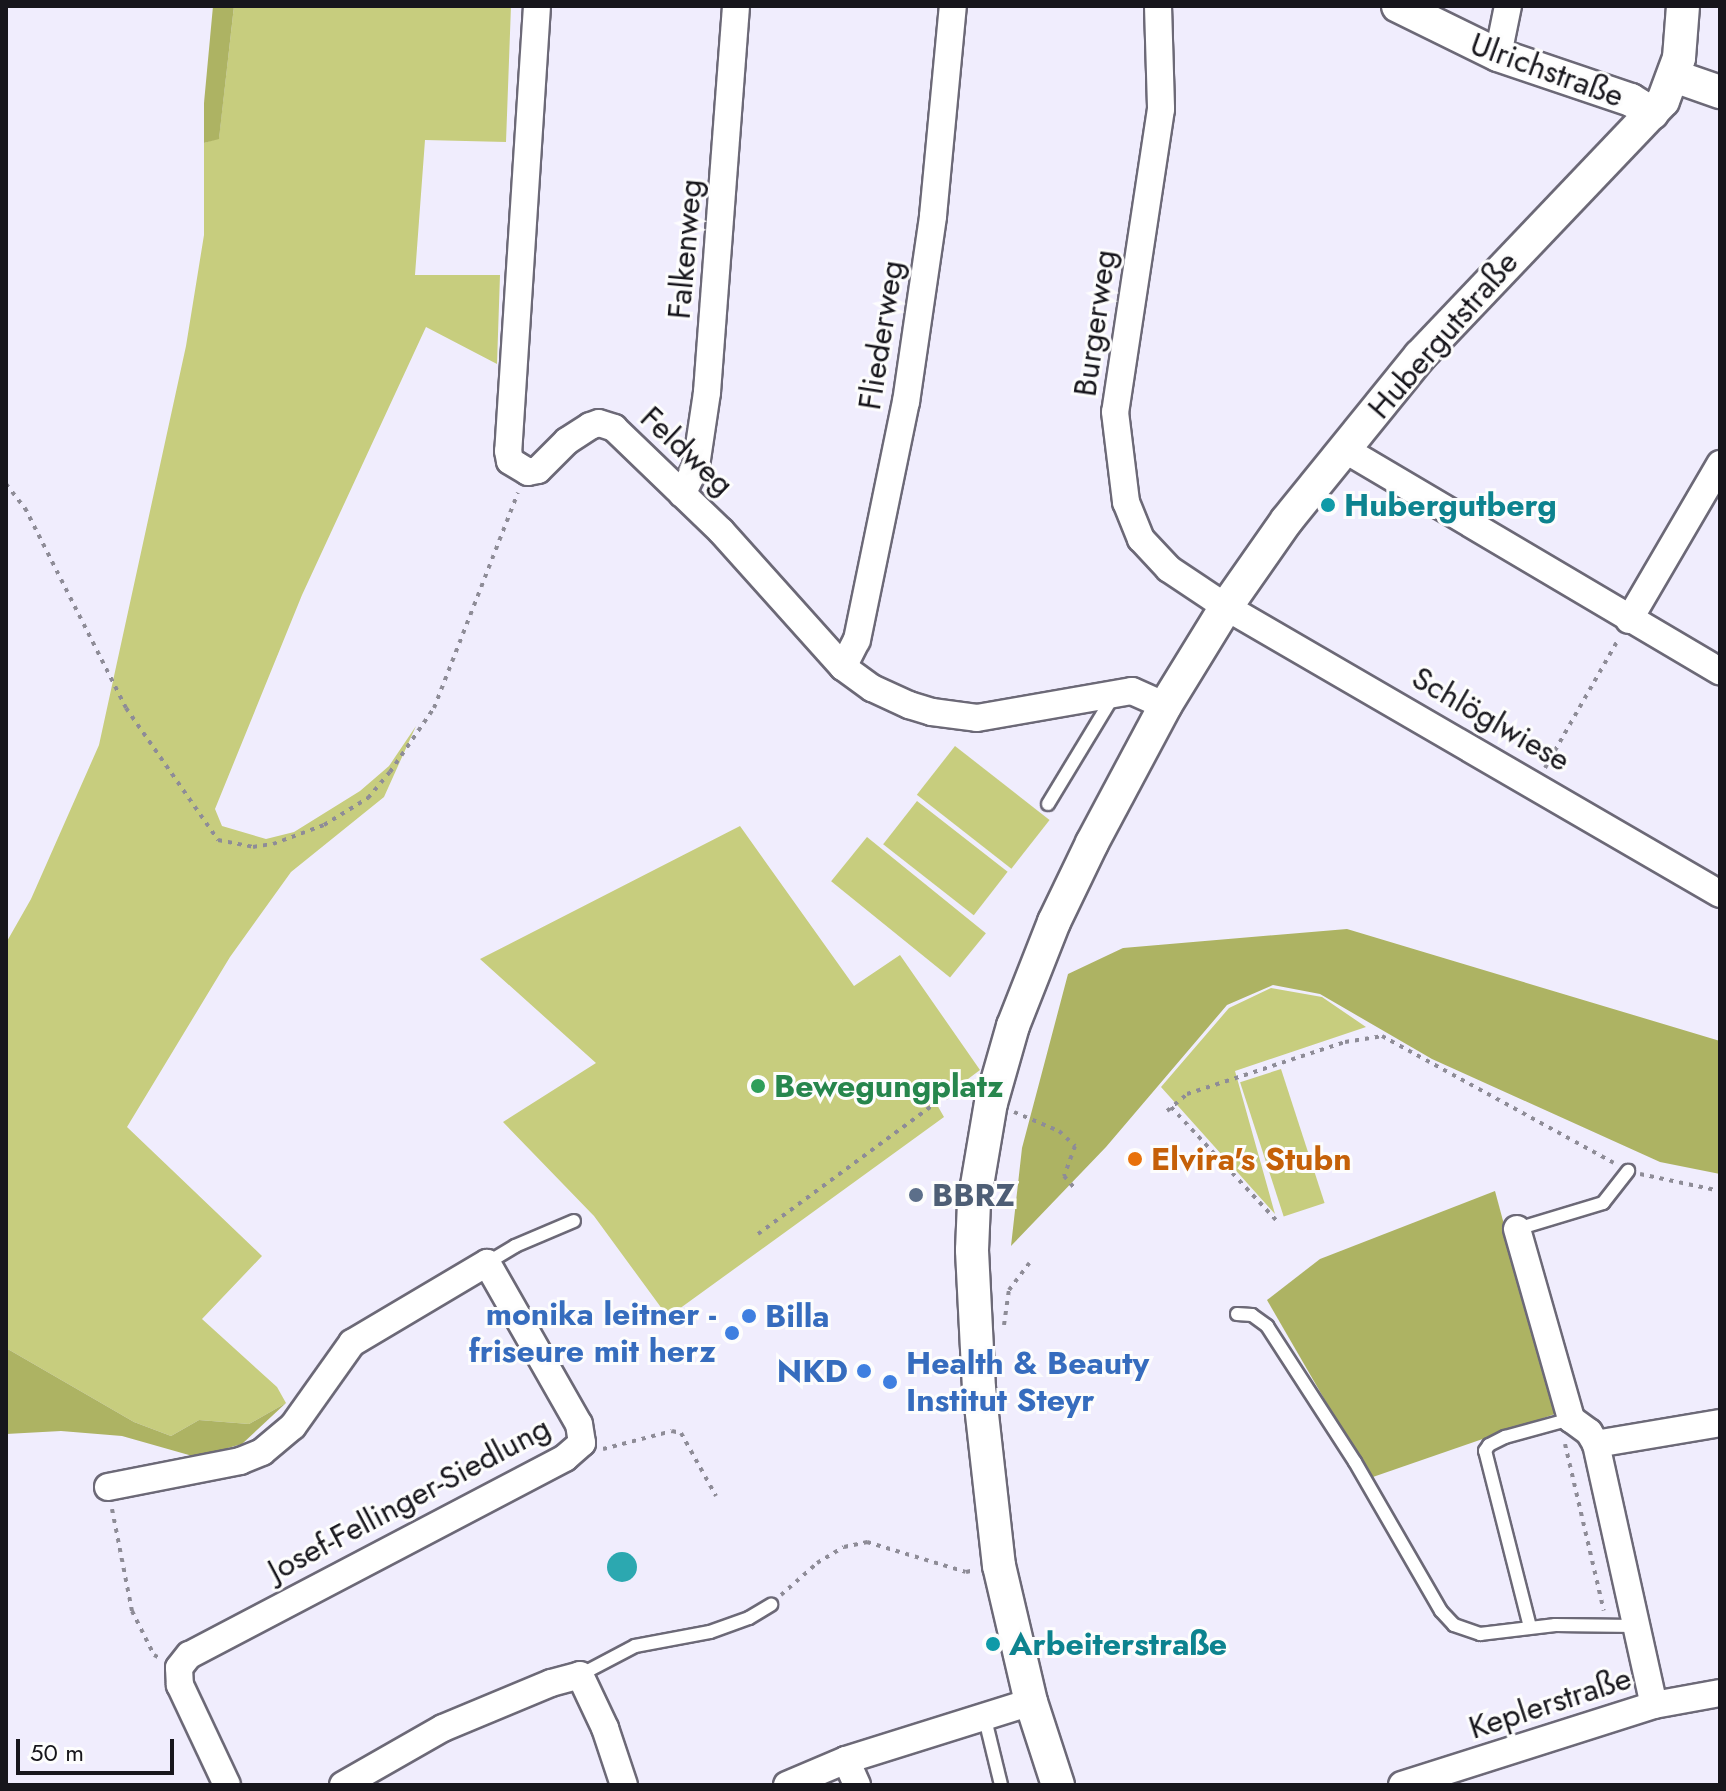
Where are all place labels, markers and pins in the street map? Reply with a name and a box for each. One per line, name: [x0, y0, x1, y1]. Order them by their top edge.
place label: Hubergutberg: [1344, 486, 1557, 524]
marker: Hubergutberg: [1319, 496, 1337, 514]
place label: Bewegungplatz: [774, 1067, 1004, 1105]
marker: Bewegungplatz: [749, 1077, 767, 1095]
place label: Elvira's Stubn: [1151, 1140, 1352, 1178]
marker: Elvira's Stubn: [1126, 1150, 1144, 1168]
place label: BBRZ: [932, 1176, 1015, 1214]
marker: BBRZ: [907, 1186, 925, 1204]
place label: monika leitner - friseure mit herz: [469, 1296, 716, 1371]
place label: Billa: [765, 1297, 830, 1335]
marker: Billa: [740, 1307, 758, 1325]
marker: monika leitner - friseure mit herz: [723, 1324, 741, 1342]
place label: Health & Beauty Institut Steyr: [906, 1345, 1149, 1420]
place label: NKD: [777, 1352, 848, 1390]
marker: NKD: [855, 1362, 873, 1380]
marker: Health & Beauty Institut Steyr: [881, 1373, 899, 1391]
place label: Arbeiterstraße: [1009, 1625, 1227, 1663]
marker: Arbeiterstraße: [984, 1635, 1002, 1653]

